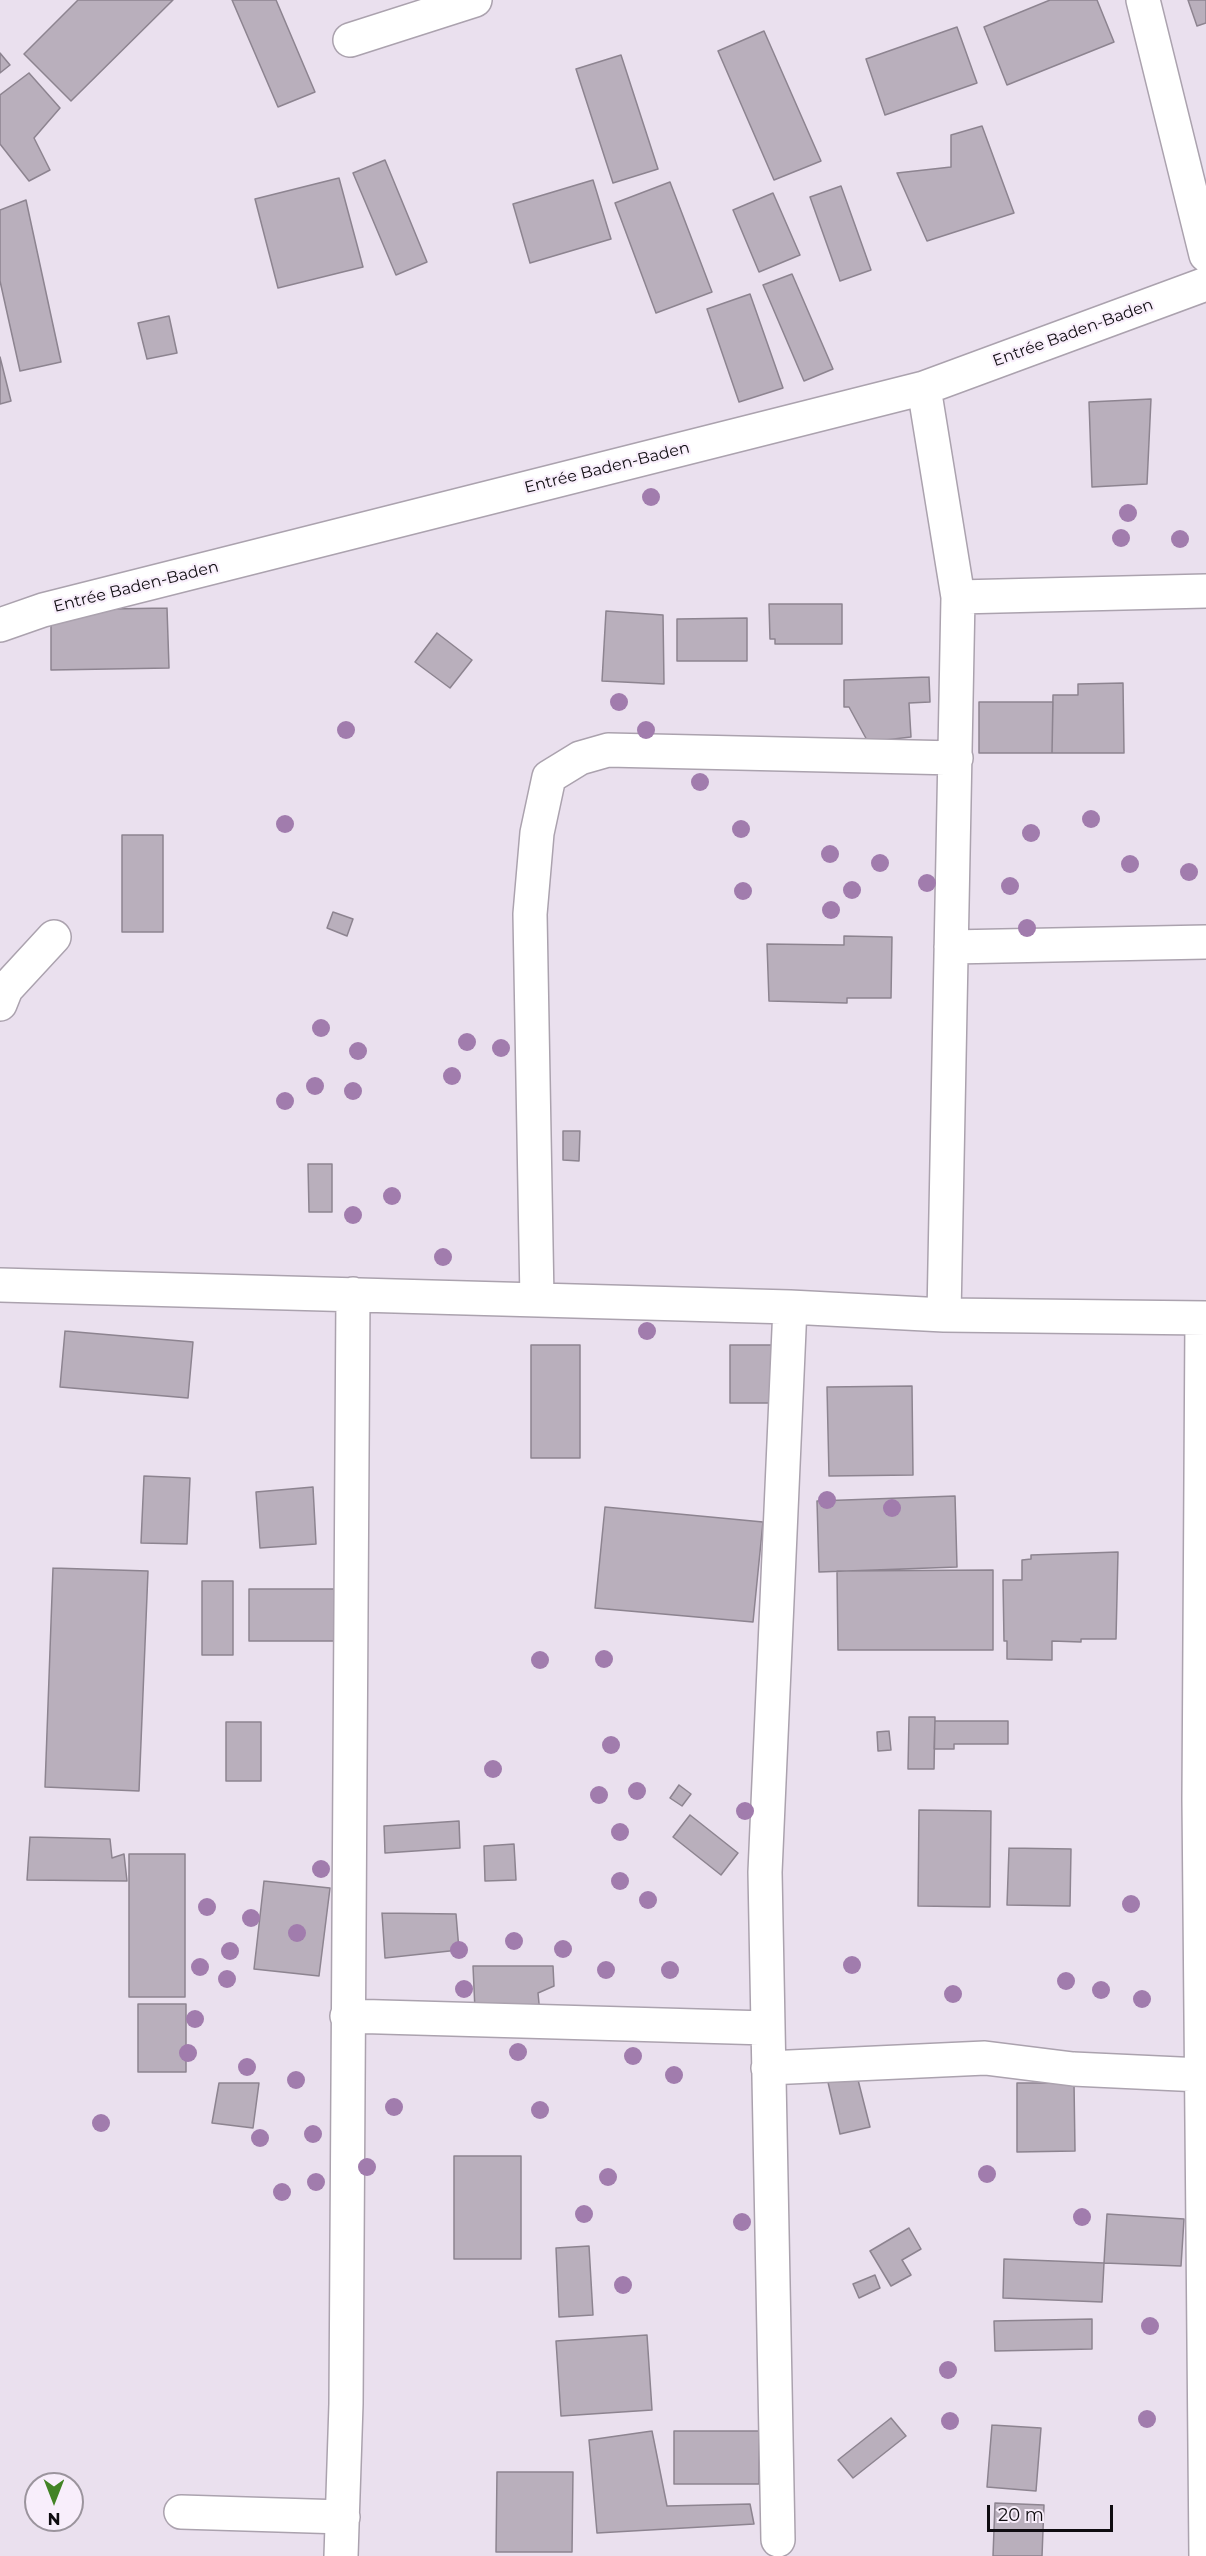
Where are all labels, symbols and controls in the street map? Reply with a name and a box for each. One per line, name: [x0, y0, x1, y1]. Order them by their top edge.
street label: Entrée Baden-Baden: [990, 295, 1156, 371]
street label: Entrée Baden-Baden: [522, 438, 692, 498]
street label: Entrée Baden-Baden: [51, 557, 221, 617]
north arrow: [24, 2472, 84, 2532]
scale bar: [990, 2493, 1116, 2531]
text: 20 m: [998, 2504, 1044, 2526]
text: N: [48, 2509, 60, 2528]

